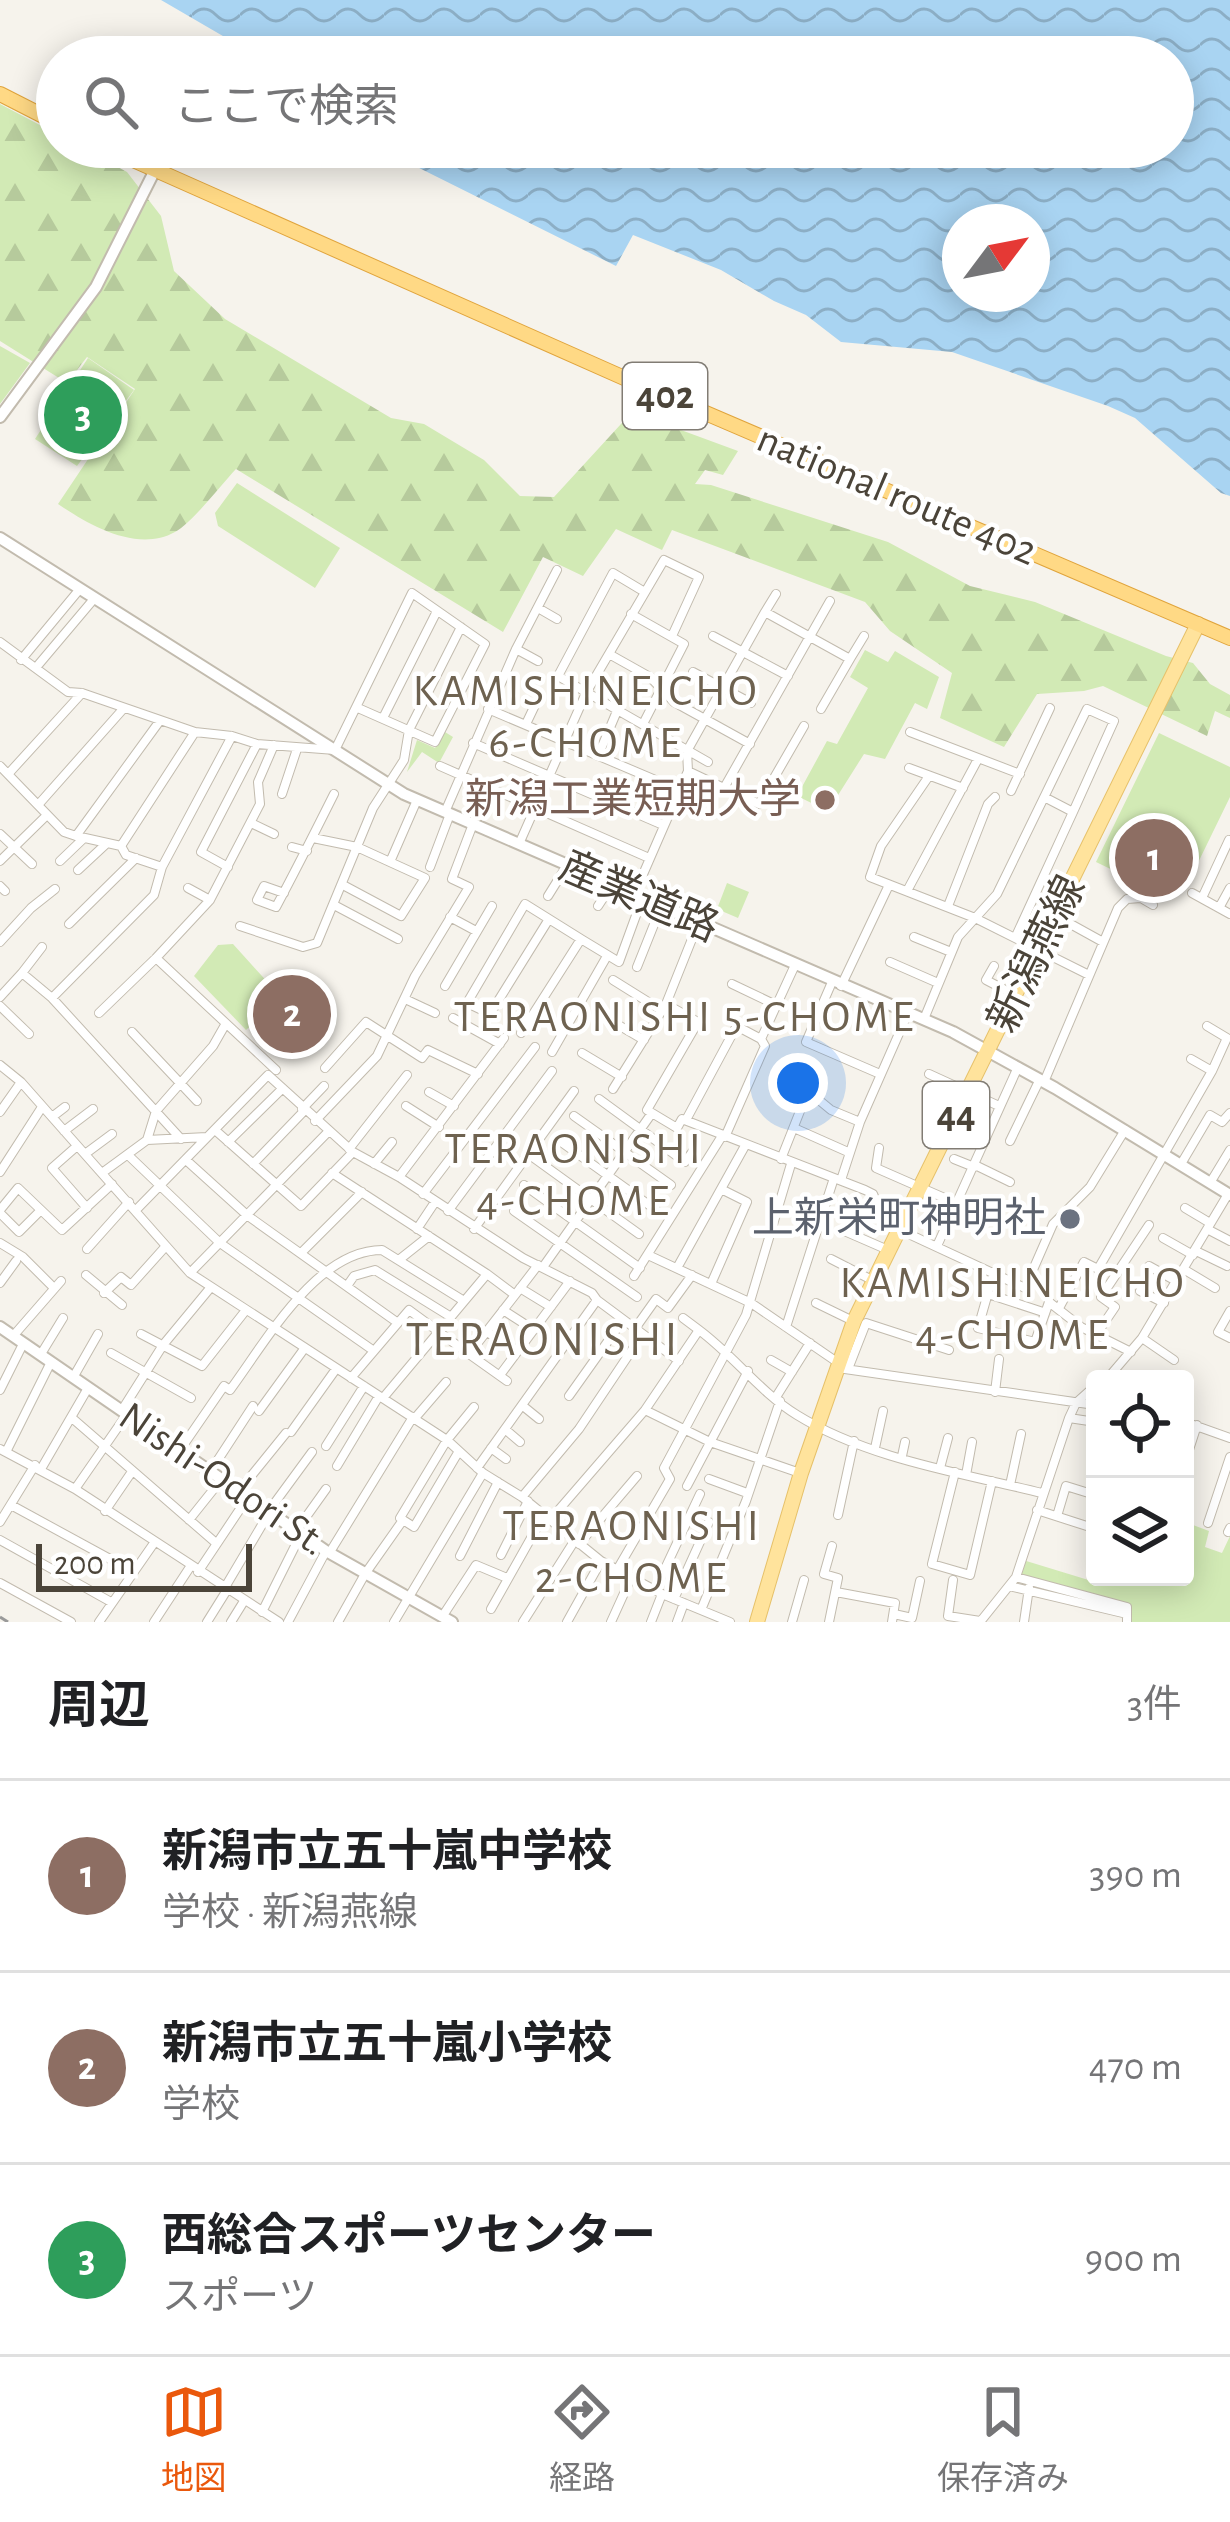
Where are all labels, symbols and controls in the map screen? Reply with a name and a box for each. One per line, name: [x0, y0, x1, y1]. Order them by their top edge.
search box: [36, 36, 1194, 168]
icon: search: [78, 69, 144, 135]
text: ここで検索: [174, 85, 399, 130]
north arrow: [942, 204, 1050, 312]
road number: 402: [623, 363, 707, 429]
pin: 3: [44, 370, 122, 460]
street label: national route 402: [751, 417, 1043, 573]
district label: KAMISHINEICHO 6-CHOME: [413, 669, 759, 766]
place label: 新潟工業短期大学: [465, 777, 801, 821]
marker: 新潟工業短期大学: [812, 787, 838, 813]
pin: 1: [1115, 813, 1193, 903]
street label: 産業道路: [553, 843, 725, 949]
street label: 新潟燕線: [980, 868, 1093, 1039]
pin: 2: [253, 969, 331, 1059]
district label: TERAONISHI 5-CHOME: [454, 995, 916, 1040]
your location: [768, 1053, 828, 1113]
road number: 44: [923, 1082, 989, 1148]
district label: TERAONISHI 4-CHOME: [444, 1127, 704, 1224]
place label: 上新栄町神明社: [752, 1196, 1046, 1240]
marker: 上新栄町神明社: [1057, 1206, 1083, 1232]
district label: KAMISHINEICHO 4-CHOME: [840, 1261, 1186, 1358]
district label: TERAONISHI: [406, 1317, 680, 1365]
map controls: [1086, 1370, 1194, 1586]
button: locate: [1086, 1370, 1194, 1478]
street label: Nishi-Odori St.: [112, 1394, 334, 1564]
button: layers: [1086, 1478, 1194, 1586]
district label: TERAONISHI 2-CHOME: [502, 1504, 762, 1601]
scale bar: [36, 1538, 252, 1591]
text: 200 m: [54, 1548, 136, 1581]
text: 周辺: [48, 1681, 150, 1732]
text: 3件: [1127, 1686, 1182, 1725]
text: 新潟市立五十嵐中学校: [162, 1830, 612, 1875]
text: 1: [80, 1856, 94, 1895]
text: 390 m: [1089, 1856, 1182, 1895]
text: 学校 · 新潟燕線: [162, 1894, 418, 1933]
text: 新潟市立五十嵐小学校: [162, 2022, 612, 2067]
text: 2: [78, 2048, 96, 2087]
text: 470 m: [1089, 2048, 1182, 2087]
text: 学校: [162, 2086, 240, 2125]
text: 西総合スポーツセンター: [162, 2214, 656, 2259]
text: 3: [79, 2240, 95, 2279]
text: 900 m: [1085, 2240, 1182, 2279]
text: スポーツ: [162, 2278, 317, 2317]
tab: 地図: [161, 2379, 227, 2500]
tab: 経路: [549, 2379, 615, 2500]
tab: 保存済み: [937, 2379, 1069, 2500]

